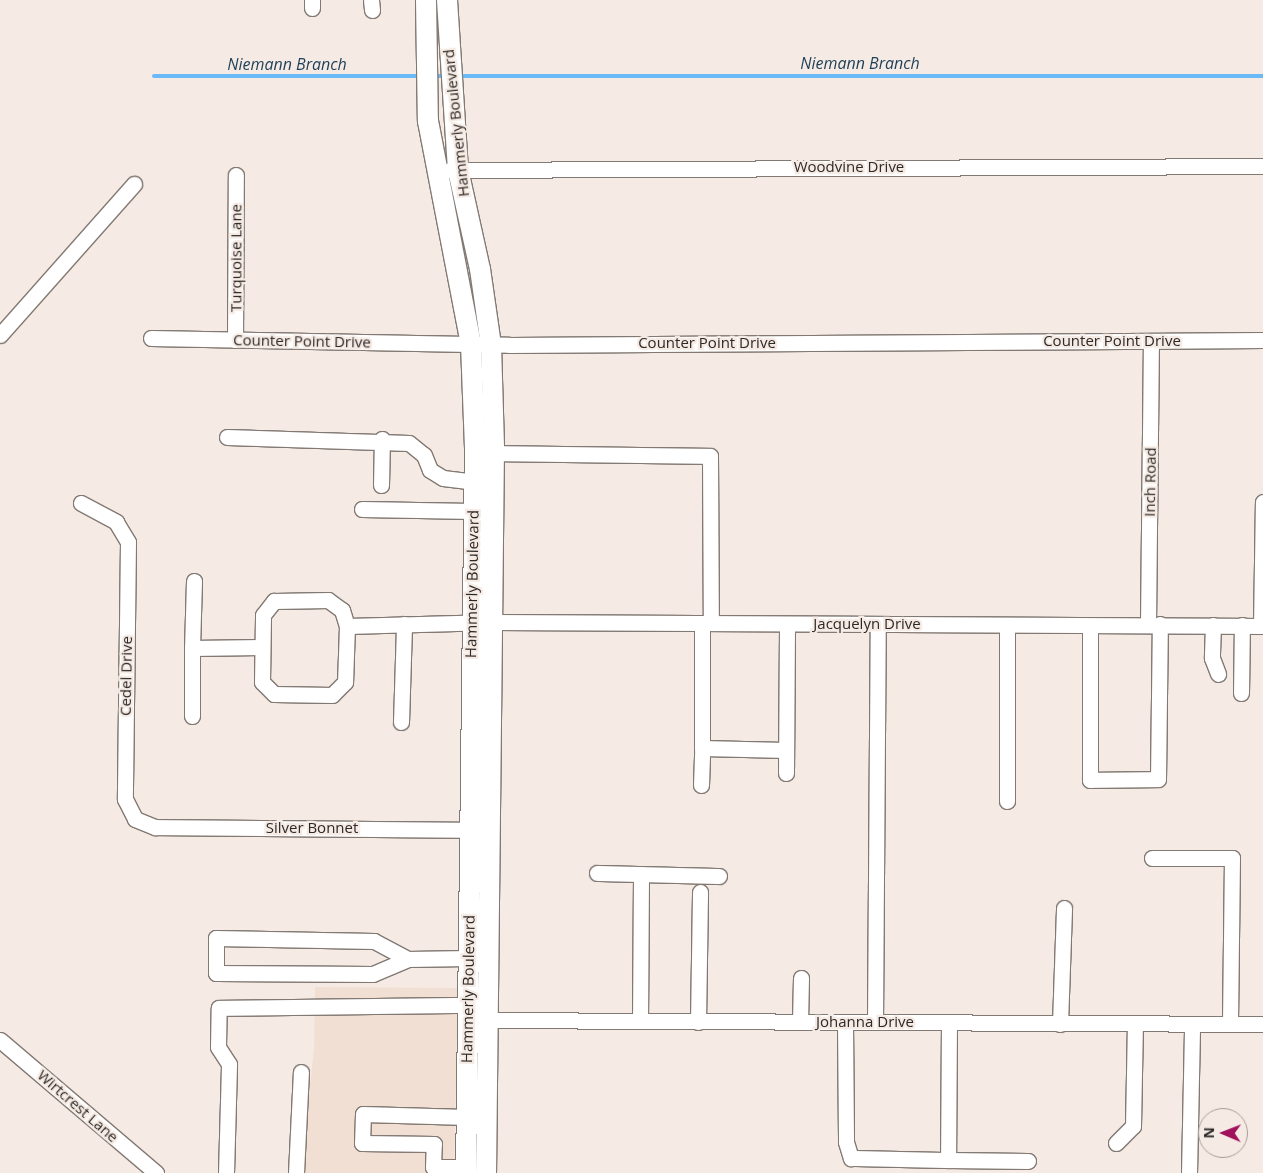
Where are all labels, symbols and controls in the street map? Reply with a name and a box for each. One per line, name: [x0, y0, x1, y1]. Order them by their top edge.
street label: Hammerly Boulevard: [439, 48, 473, 198]
water label: Niemann Branch: [800, 53, 920, 73]
water label: Niemann Branch: [227, 54, 347, 74]
street label: Woodvine Drive: [794, 158, 904, 176]
street label: Turquoise Lane: [227, 204, 245, 312]
street label: Counter Point Drive: [233, 331, 371, 351]
street label: Counter Point Drive: [1043, 332, 1181, 350]
street label: Counter Point Drive: [638, 334, 776, 352]
street label: Inch Road: [1140, 447, 1160, 517]
street label: Hammerly Boulevard: [462, 510, 482, 658]
street label: Jacquelyn Drive: [813, 615, 921, 633]
street label: Cedel Drive: [116, 636, 136, 716]
street label: Silver Bonnet: [266, 819, 358, 837]
street label: Hammerly Boulevard: [458, 915, 478, 1063]
street label: Johanna Drive: [816, 1013, 914, 1031]
street label: Wirtcrest Lane: [34, 1066, 122, 1146]
north arrow: [1198, 1108, 1248, 1158]
text: N: [1199, 1127, 1218, 1139]

